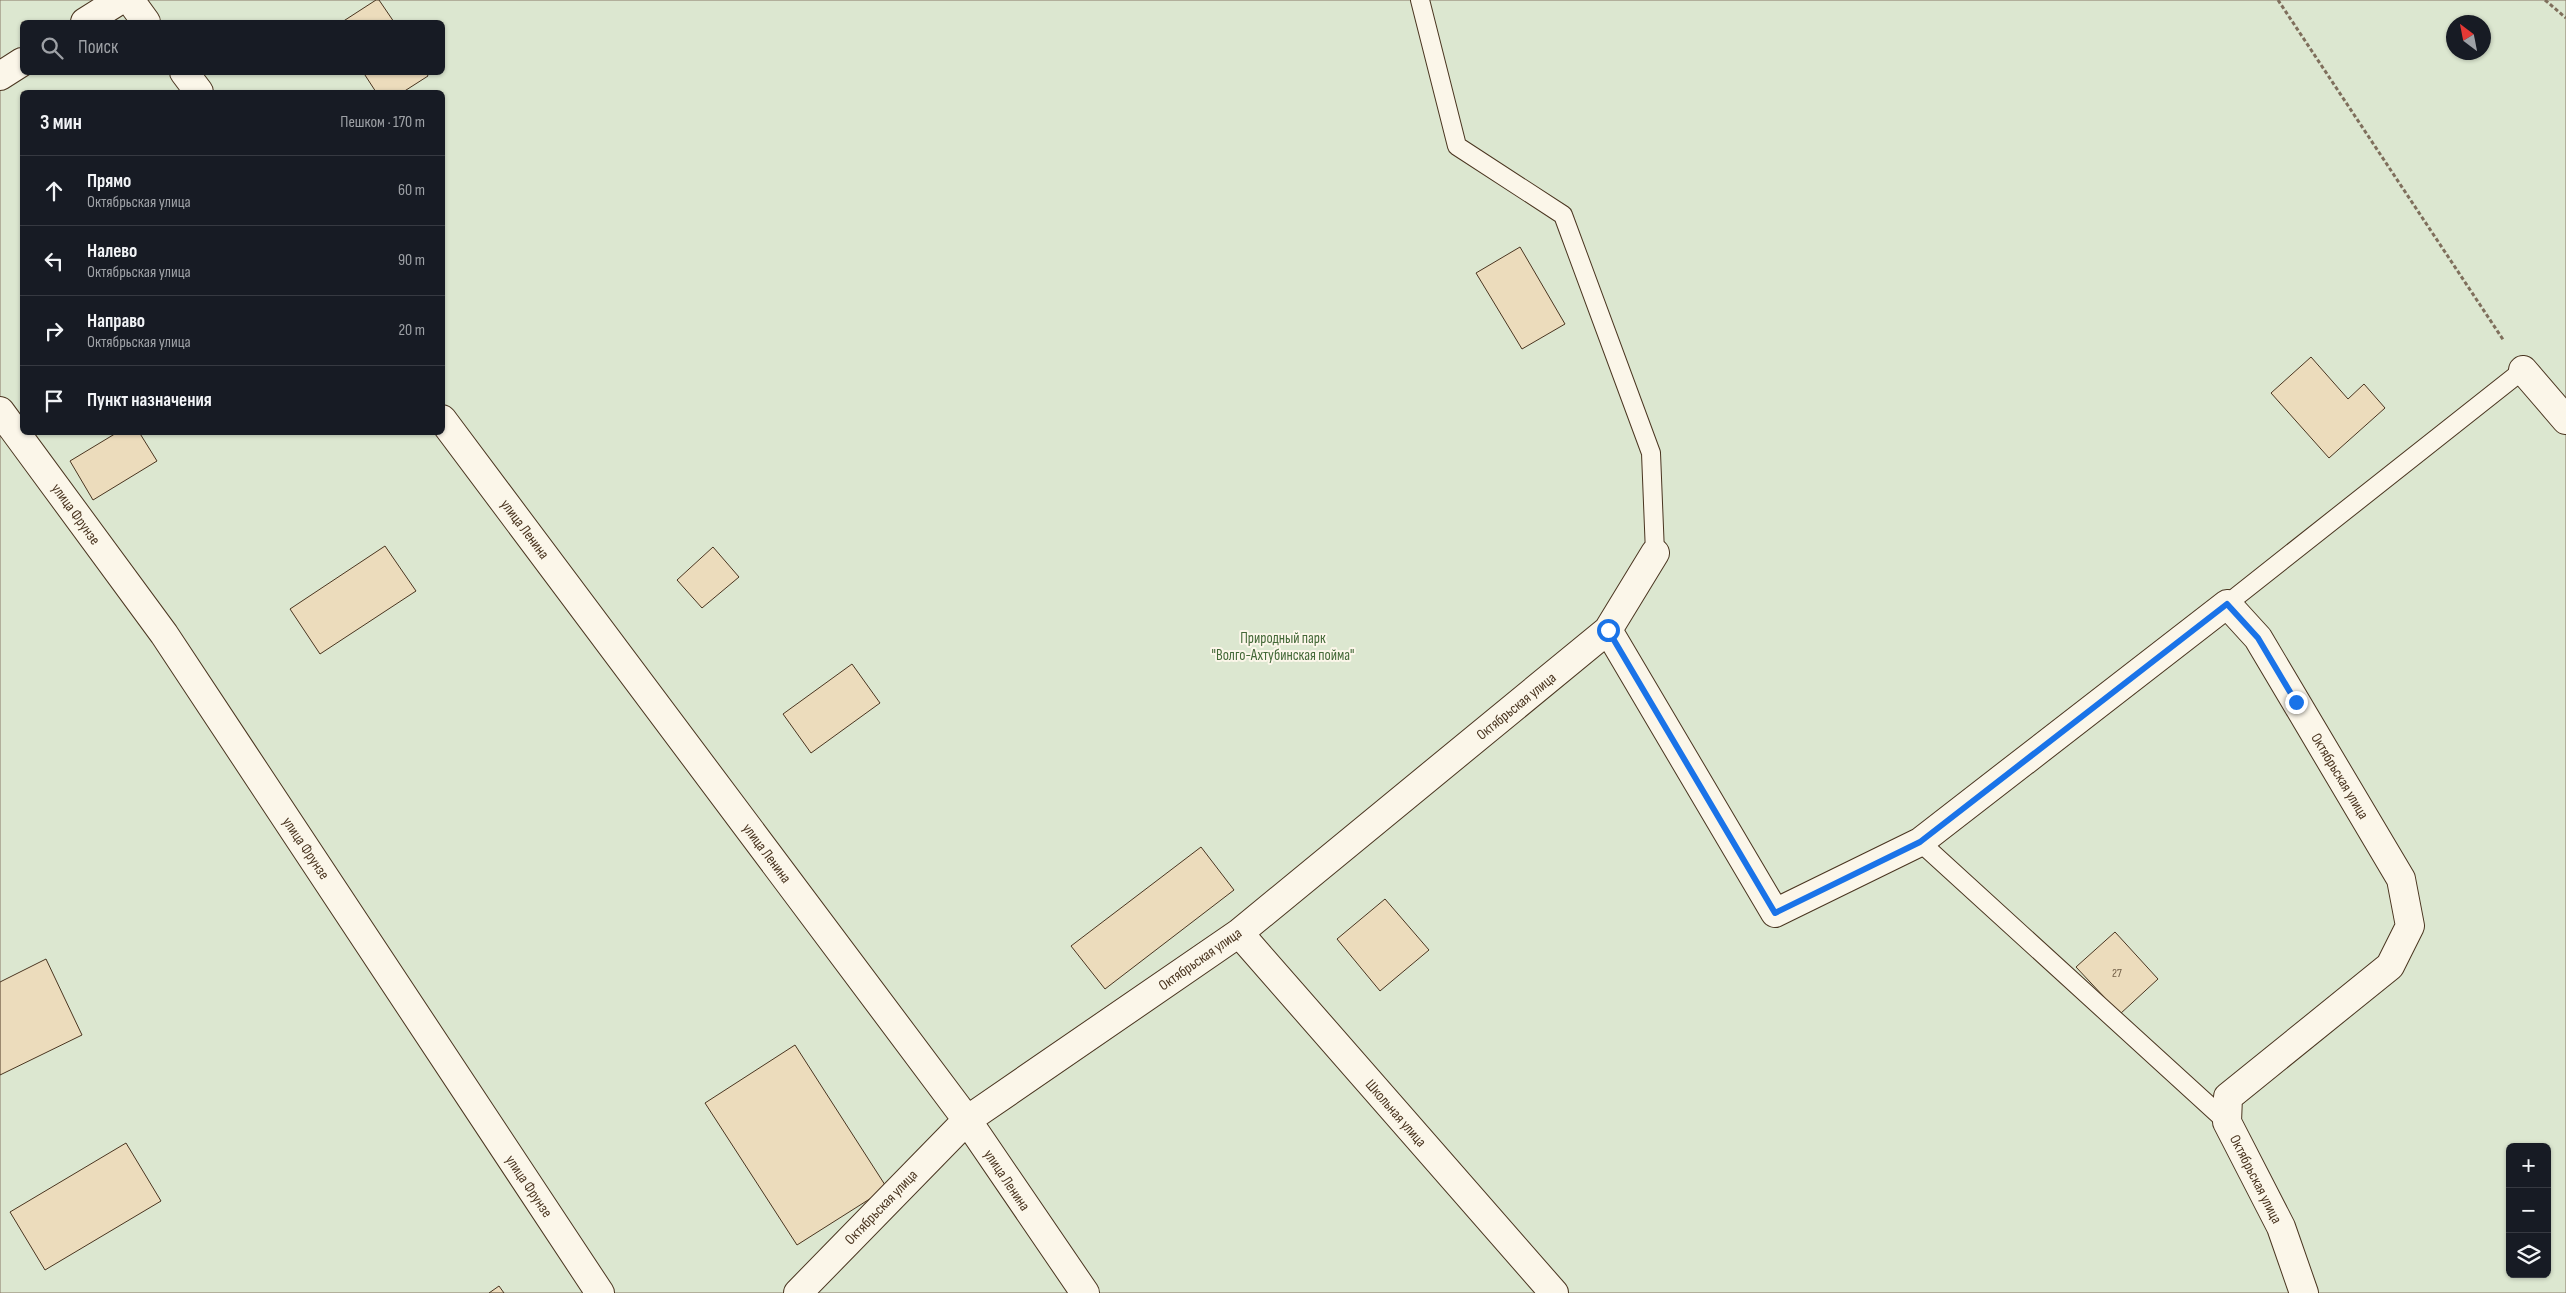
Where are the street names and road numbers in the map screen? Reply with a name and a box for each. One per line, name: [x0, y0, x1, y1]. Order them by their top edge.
street label: улица Фрунзе: [47, 480, 104, 549]
street label: улица Ленина: [496, 496, 553, 563]
street label: Октябрьская улица: [1473, 668, 1560, 744]
street label: Октябрьская улица: [2306, 730, 2373, 823]
street label: улица Фрунзе: [278, 813, 333, 883]
street label: улица Ленина: [738, 820, 795, 887]
street label: Октябрьская улица: [1155, 924, 1246, 995]
street label: Школьная улица: [1361, 1076, 1430, 1151]
street label: Октябрьская улица: [2225, 1132, 2286, 1227]
street label: улица Ленина: [979, 1146, 1034, 1215]
street label: улица Фрунзе: [501, 1151, 556, 1221]
street label: Октябрьская улица: [841, 1166, 922, 1249]

